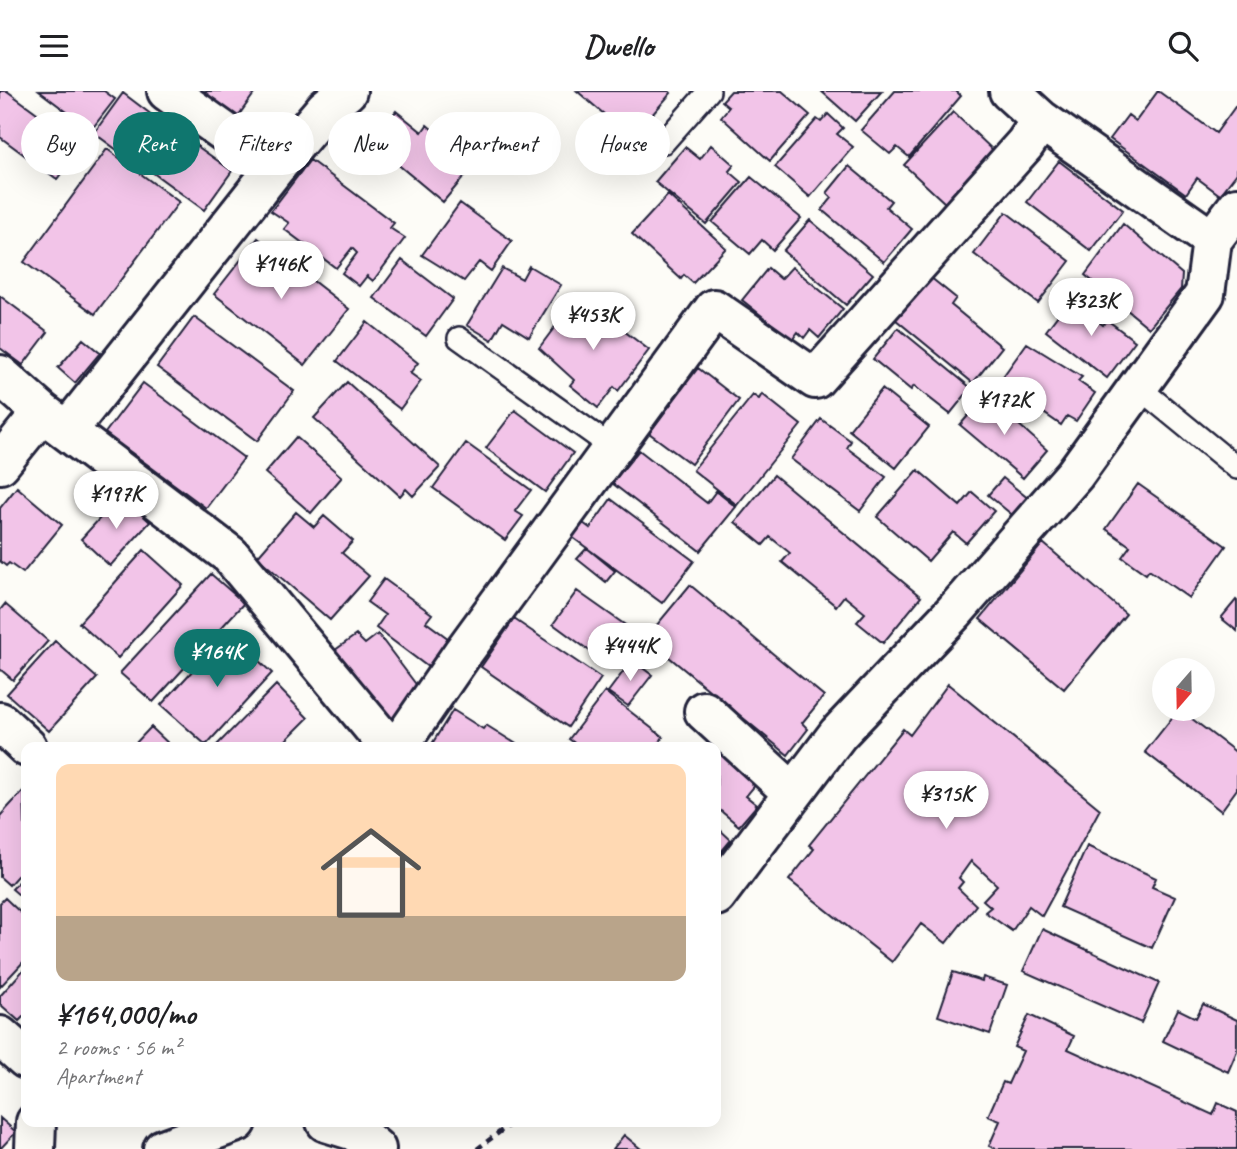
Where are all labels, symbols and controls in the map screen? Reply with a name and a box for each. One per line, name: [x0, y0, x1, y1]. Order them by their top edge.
text: Dwello: [584, 25, 653, 66]
icon: menu: [35, 27, 73, 65]
icon: search: [1164, 27, 1202, 65]
chip: Buy: [21, 112, 99, 175]
chip: Rent: [113, 112, 200, 175]
chip: Filters: [214, 112, 314, 175]
chip: New: [328, 112, 411, 175]
chip: Apartment: [425, 112, 561, 175]
chip: House: [575, 112, 670, 175]
pin: ¥146K: [232, 241, 330, 301]
text: ¥146K: [254, 249, 308, 278]
pin: ¥323K: [1042, 279, 1140, 338]
text: ¥323K: [1064, 286, 1118, 315]
pin: ¥453K: [544, 293, 642, 352]
text: ¥453K: [567, 300, 619, 329]
pin: ¥172K: [955, 377, 1053, 437]
text: ¥172K: [978, 385, 1031, 414]
pin: ¥197K: [67, 471, 165, 531]
text: ¥197K: [90, 479, 142, 508]
pin: ¥444K: [581, 623, 679, 683]
pin: ¥164K: [168, 629, 266, 689]
text: ¥444K: [603, 631, 657, 660]
text: ¥164K: [190, 637, 244, 666]
north arrow: [1152, 658, 1214, 721]
map controls: [1152, 658, 1215, 721]
pin: ¥315K: [897, 771, 995, 831]
text: ¥315K: [920, 779, 972, 808]
icon: home: [308, 810, 434, 936]
text: ¥164,000/mo: [56, 995, 196, 1033]
text: 2 rooms · 56 m²: [56, 1033, 180, 1062]
text: Apartment: [56, 1062, 141, 1091]

